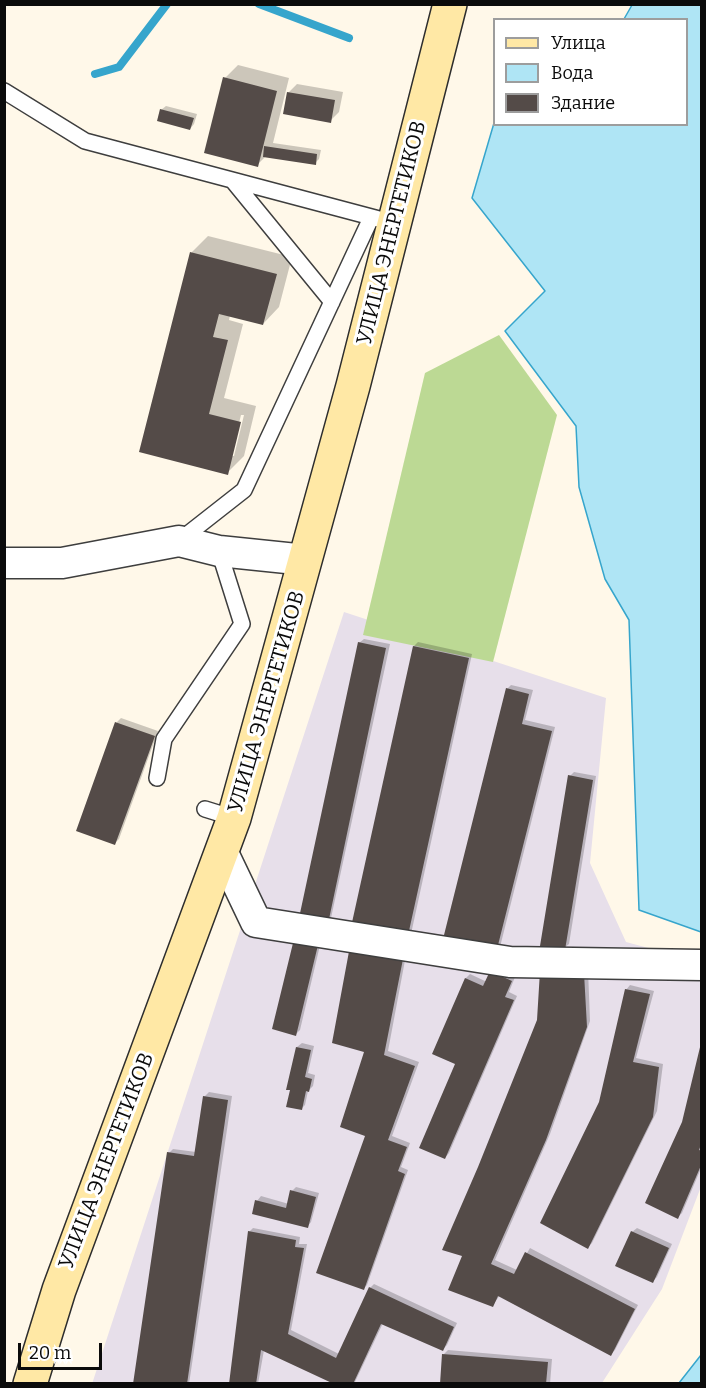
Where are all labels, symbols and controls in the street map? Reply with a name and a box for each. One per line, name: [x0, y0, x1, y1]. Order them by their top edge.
legend: [493, 18, 688, 126]
text: Улица: [551, 32, 606, 54]
text: Вода: [551, 62, 593, 84]
text: Здание: [551, 92, 615, 114]
street label: УЛИЦА ЭНЕРГЕТИКОВ: [352, 118, 432, 348]
street label: УЛИЦА ЭНЕРГЕТИКОВ: [223, 588, 311, 816]
street label: УЛИЦА ЭНЕРГЕТИКОВ: [54, 1049, 160, 1273]
scale bar: [21, 1331, 105, 1369]
text: 20 m: [29, 1342, 71, 1364]

